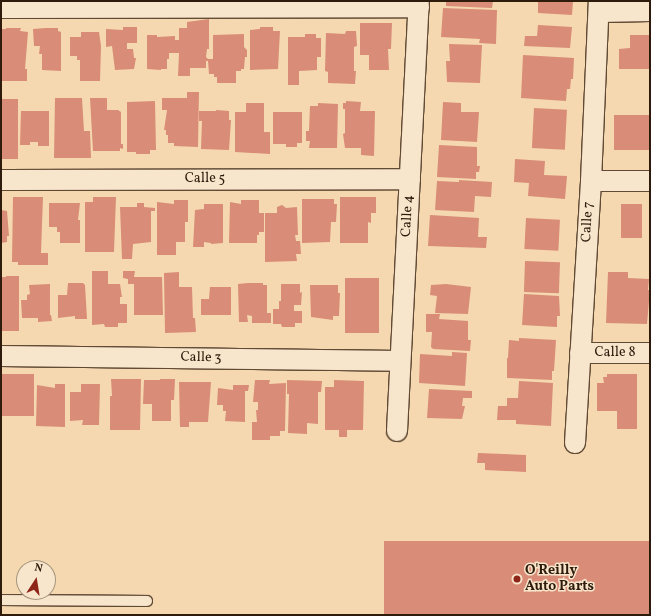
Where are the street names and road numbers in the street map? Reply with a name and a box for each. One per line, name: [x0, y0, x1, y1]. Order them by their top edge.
street label: Calle 5: [185, 171, 225, 187]
street label: Calle 4: [399, 194, 417, 238]
street label: Calle 7: [579, 201, 597, 243]
street label: Calle 8: [594, 345, 636, 361]
street label: Calle 3: [180, 349, 222, 367]

